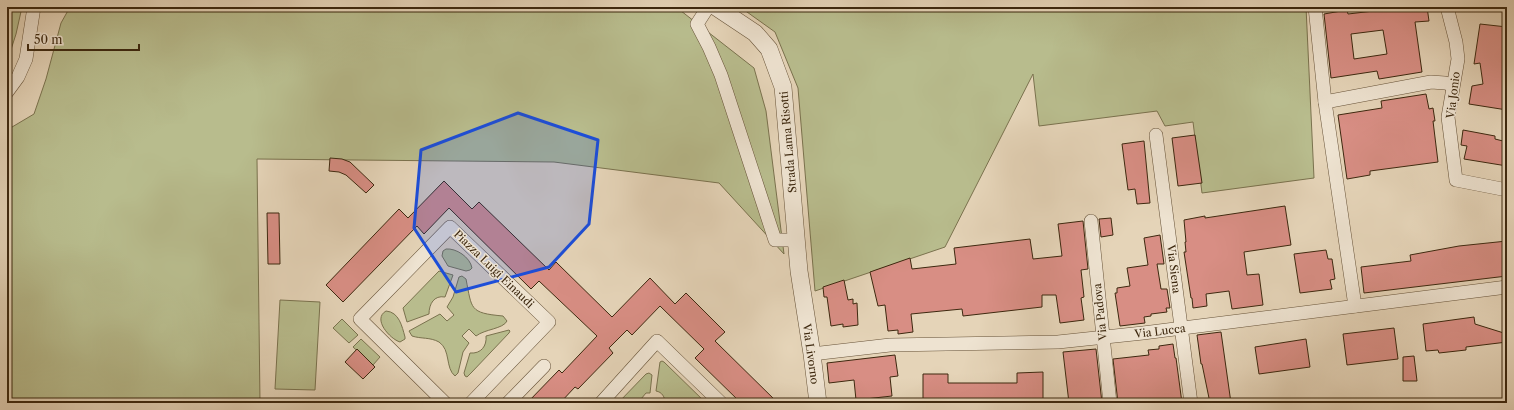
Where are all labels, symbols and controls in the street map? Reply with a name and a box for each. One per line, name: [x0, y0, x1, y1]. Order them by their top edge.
scale bar: [28, 26, 139, 52]
text: 50 m: [34, 32, 63, 47]
street label: Via Jonio: [1443, 70, 1463, 120]
street label: Strada Lama Risotti: [777, 90, 799, 193]
street label: Piazza Luigi Einaudi: [451, 227, 538, 311]
street label: Via Siena: [1164, 243, 1184, 294]
street label: Via Padova: [1090, 283, 1110, 342]
street label: Via Lucca: [1133, 321, 1186, 341]
street label: Via Livorno: [800, 322, 822, 385]

